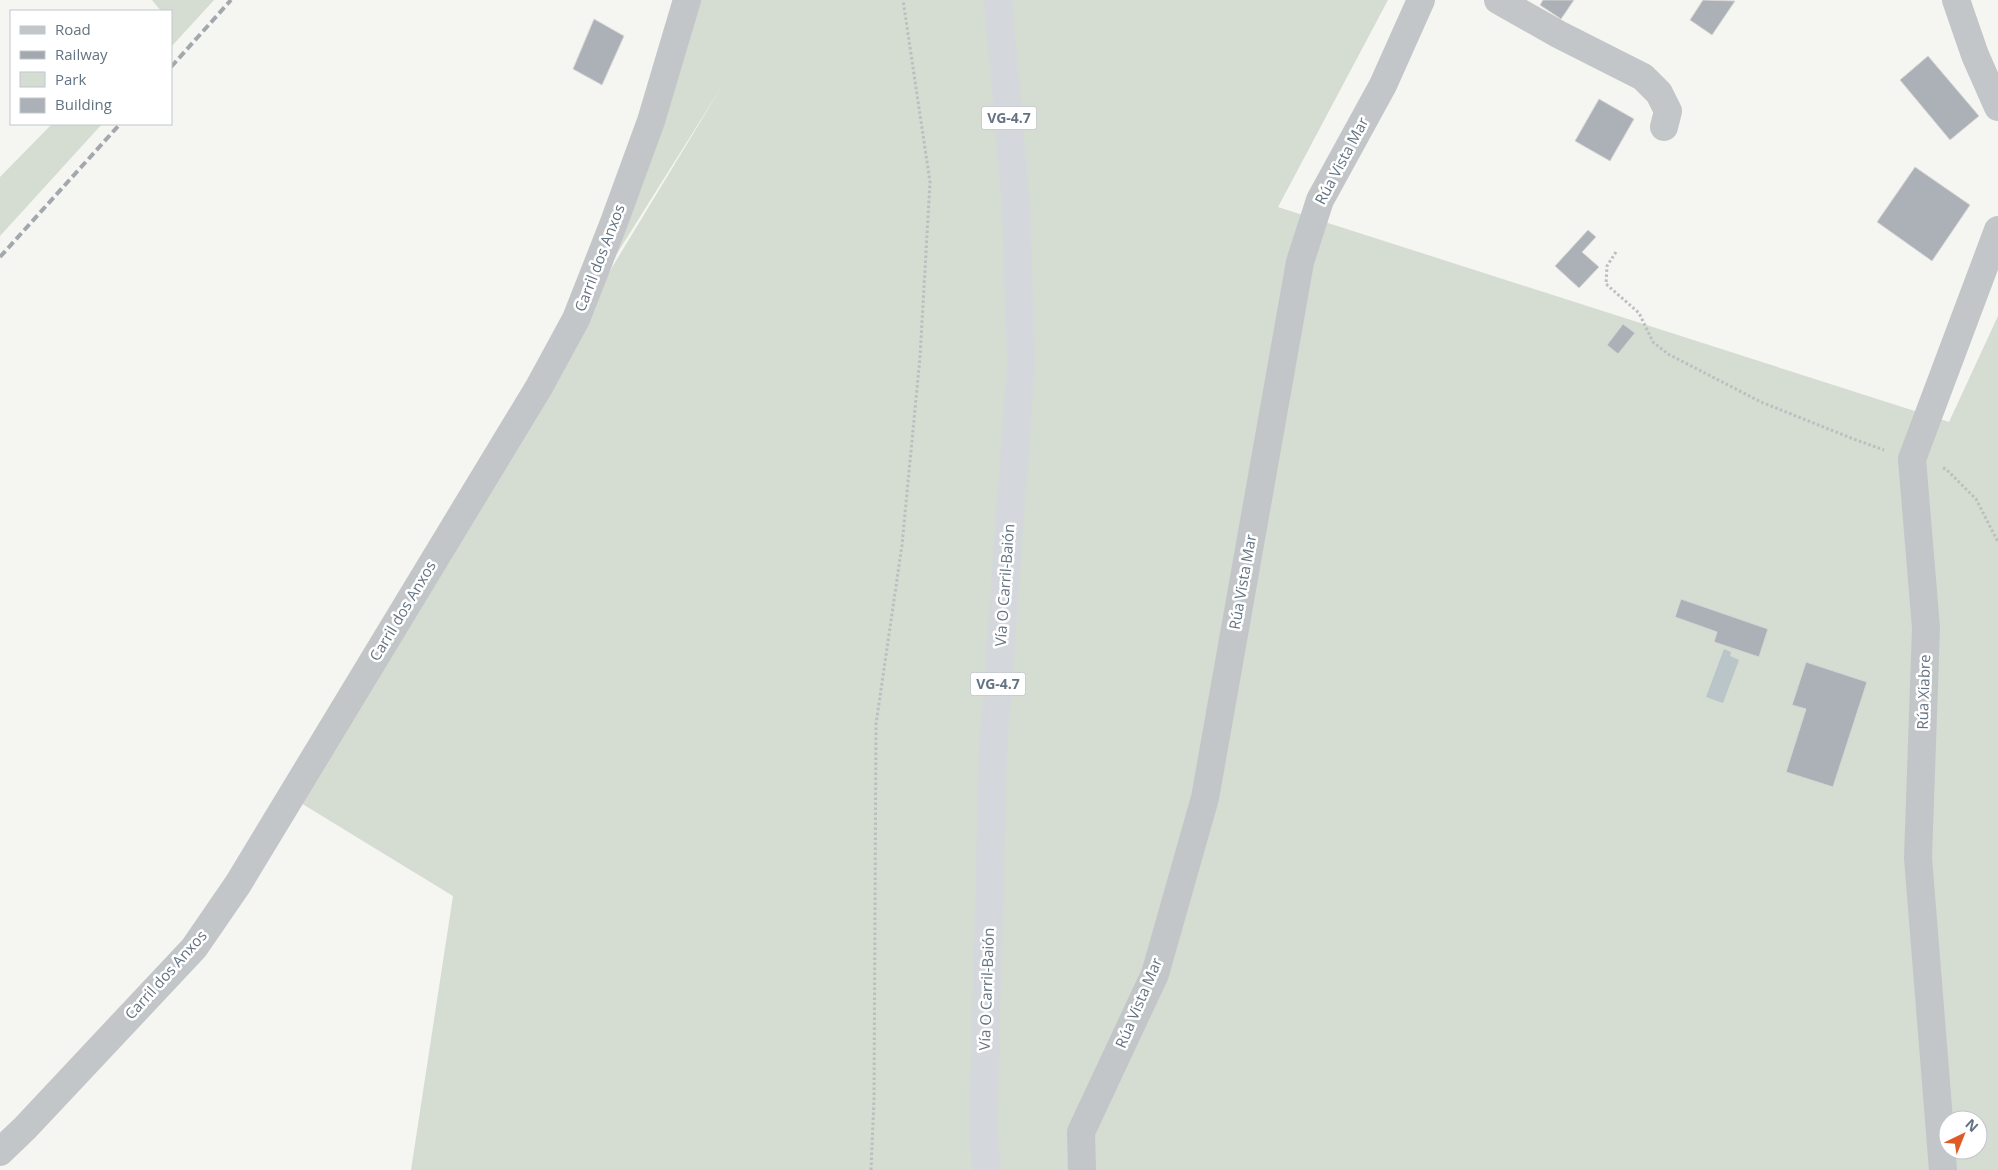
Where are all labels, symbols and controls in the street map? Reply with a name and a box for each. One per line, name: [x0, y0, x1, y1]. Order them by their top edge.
legend: [10, 10, 172, 125]
text: Road: [55, 19, 91, 39]
text: Railway: [55, 44, 108, 64]
text: Park: [55, 69, 86, 89]
text: Building: [55, 94, 112, 114]
road number: VG-4.7: [982, 106, 1036, 130]
street label: Rúa Vista Mar: [1310, 113, 1373, 208]
street label: Carril dos Anxos: [569, 201, 629, 314]
street label: Vía O Carril-Baión: [990, 523, 1018, 647]
street label: Rúa Vista Mar: [1224, 533, 1260, 631]
street label: Carril dos Anxos: [364, 557, 440, 664]
street label: Rúa Xiabre: [1912, 654, 1934, 730]
road number: VG-4.7: [970, 672, 1026, 696]
street label: Carril dos Anxos: [120, 925, 211, 1023]
street label: Vía O Carril-Baión: [974, 927, 998, 1051]
street label: Rúa Vista Mar: [1110, 954, 1166, 1051]
north arrow: [1938, 1110, 1988, 1160]
text: N: [1962, 1114, 1983, 1136]

